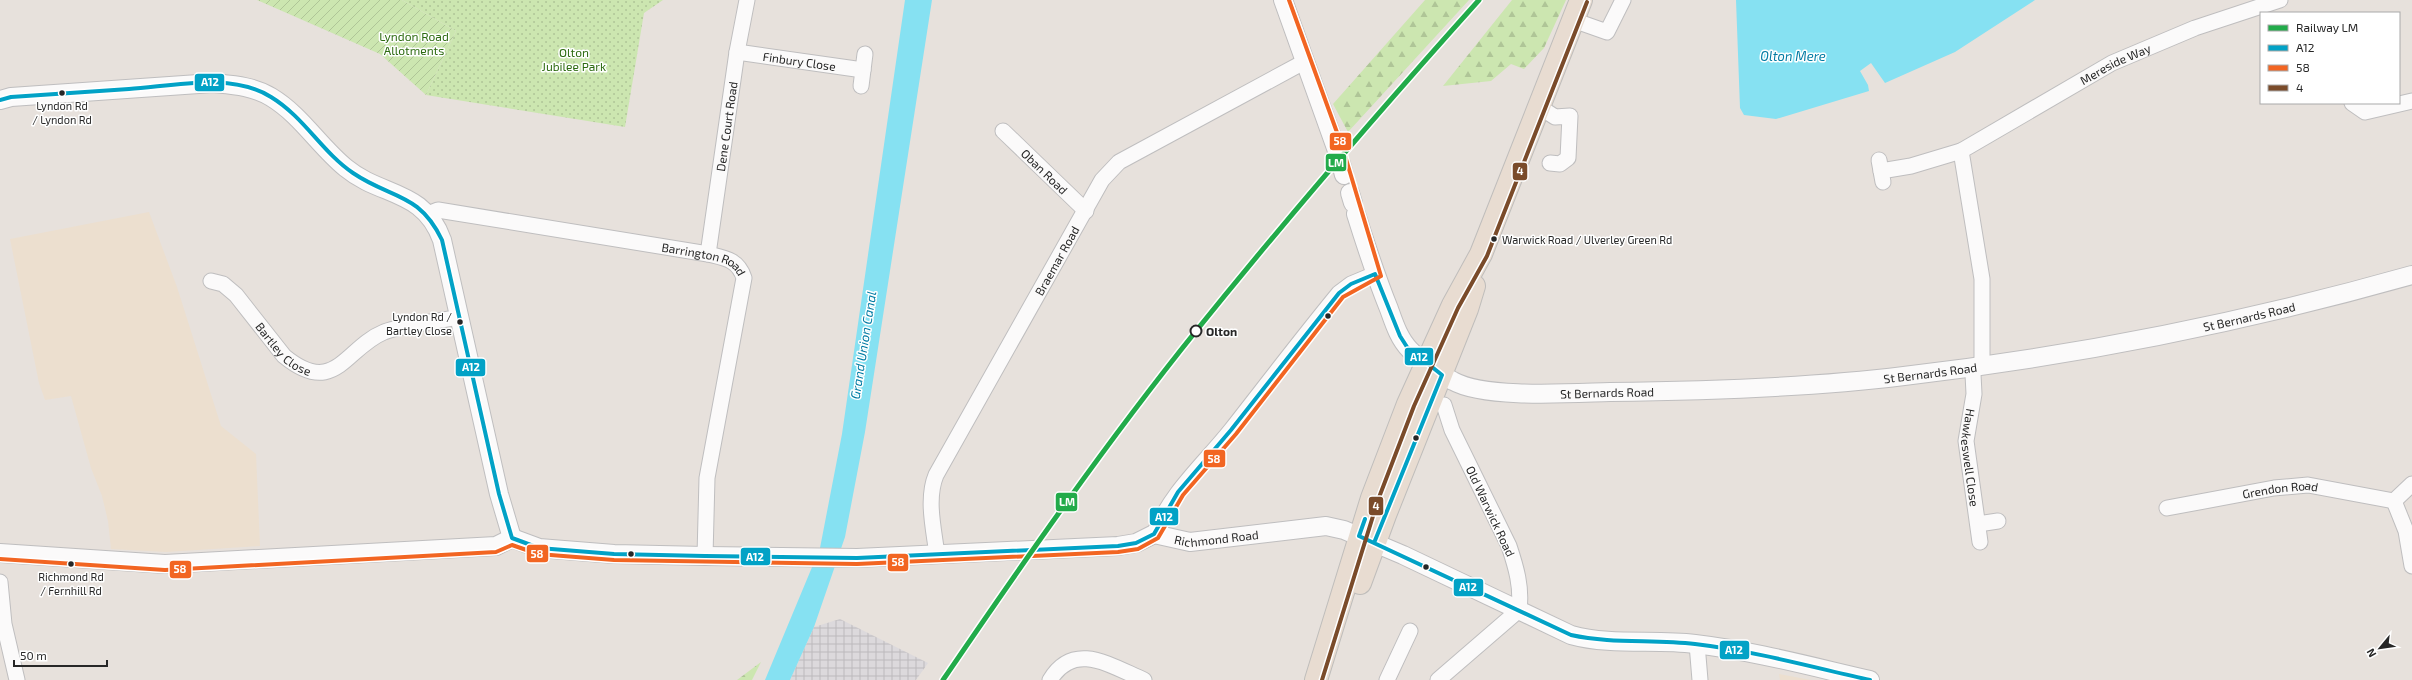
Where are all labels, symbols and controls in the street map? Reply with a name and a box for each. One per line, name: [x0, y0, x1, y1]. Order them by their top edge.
legend: [2260, 12, 2400, 104]
text: Railway LM: [2296, 20, 2358, 34]
park label: Lyndon Road Allotments: [379, 29, 449, 57]
street label: Mereside Way: [2077, 40, 2153, 87]
text: A12: [2296, 40, 2315, 54]
park label: Olton Jubilee Park: [542, 45, 606, 73]
water label: Olton Mere: [1760, 48, 1826, 64]
street label: Finbury Close: [762, 49, 837, 73]
text: 58: [2296, 60, 2310, 74]
line badge: A12: [194, 73, 225, 92]
text: A12: [201, 75, 219, 88]
street label: Dene Court Road: [713, 80, 740, 172]
text: 4: [2296, 80, 2303, 94]
marker: Lyndon Rd / Lyndon Rd: [57, 88, 67, 98]
place label: Lyndon Rd / Lyndon Rd: [32, 99, 92, 126]
line badge: 58: [1329, 132, 1352, 151]
text: 58: [1334, 134, 1347, 147]
street label: Oban Road: [1019, 146, 1071, 197]
line badge: LM: [1325, 153, 1347, 172]
text: LM: [1328, 156, 1344, 169]
line badge: 4: [1512, 162, 1528, 181]
text: 4: [1516, 164, 1524, 177]
street label: Braemar Road: [1032, 223, 1082, 298]
place label: Warwick Road / Ulverley Green Rd: [1502, 233, 1672, 246]
marker: Warwick Road / Ulverley Green Rd: [1489, 234, 1499, 244]
street label: Barrington Road: [661, 240, 749, 278]
water label: Grand Union Canal: [847, 290, 879, 400]
street label: St Bernards Road: [2202, 299, 2297, 334]
place label: Lyndon Rd / Bartley Close: [386, 310, 452, 337]
unlabelled marker: [1323, 311, 1333, 321]
marker: Lyndon Rd / Bartley Close: [455, 317, 465, 327]
street label: Bartley Close: [253, 319, 313, 378]
marker: Olton: [1189, 324, 1203, 338]
place label: Olton: [1206, 324, 1237, 338]
line badge: A12: [1404, 347, 1434, 366]
text: A12: [1410, 350, 1428, 363]
line badge: A12: [455, 358, 486, 377]
text: A12: [462, 360, 480, 373]
street label: St Bernards Road: [1883, 360, 1978, 385]
street label: St Bernards Road: [1560, 384, 1654, 401]
street label: Hawkeswell Close: [1959, 408, 1982, 507]
unlabelled marker: [1411, 433, 1421, 443]
line badge: 58: [1203, 449, 1226, 468]
text: 58: [1208, 452, 1221, 465]
street label: Old Warwick Road: [1464, 463, 1518, 559]
street label: Grendon Road: [2241, 478, 2319, 501]
line badge: LM: [1055, 492, 1078, 512]
text: LM: [1059, 495, 1075, 508]
line badge: 4: [1368, 496, 1384, 516]
text: 4: [1372, 499, 1380, 512]
line badge: A12: [1149, 507, 1179, 526]
text: A12: [1155, 510, 1173, 523]
street label: Richmond Road: [1173, 527, 1259, 549]
line badge: 58: [526, 544, 549, 563]
text: 58: [531, 547, 544, 560]
line badge: A12: [740, 547, 771, 566]
unlabelled marker: [626, 549, 636, 559]
text: A12: [746, 550, 764, 563]
line badge: 58: [887, 553, 909, 572]
text: 58: [892, 555, 905, 568]
marker: Richmond Rd / Fernhill Rd: [66, 559, 76, 569]
line badge: 58: [169, 560, 192, 579]
text: 58: [174, 562, 187, 575]
unlabelled marker: [1421, 562, 1431, 572]
place label: Richmond Rd / Fernhill Rd: [38, 570, 104, 597]
line badge: A12: [1453, 578, 1484, 597]
text: A12: [1459, 580, 1477, 593]
north arrow: [2360, 628, 2400, 668]
line badge: A12: [1719, 640, 1750, 660]
scale bar: [14, 642, 107, 668]
text: A12: [1725, 643, 1743, 656]
text: N: [2363, 646, 2378, 660]
text: 50 m: [20, 648, 47, 662]

